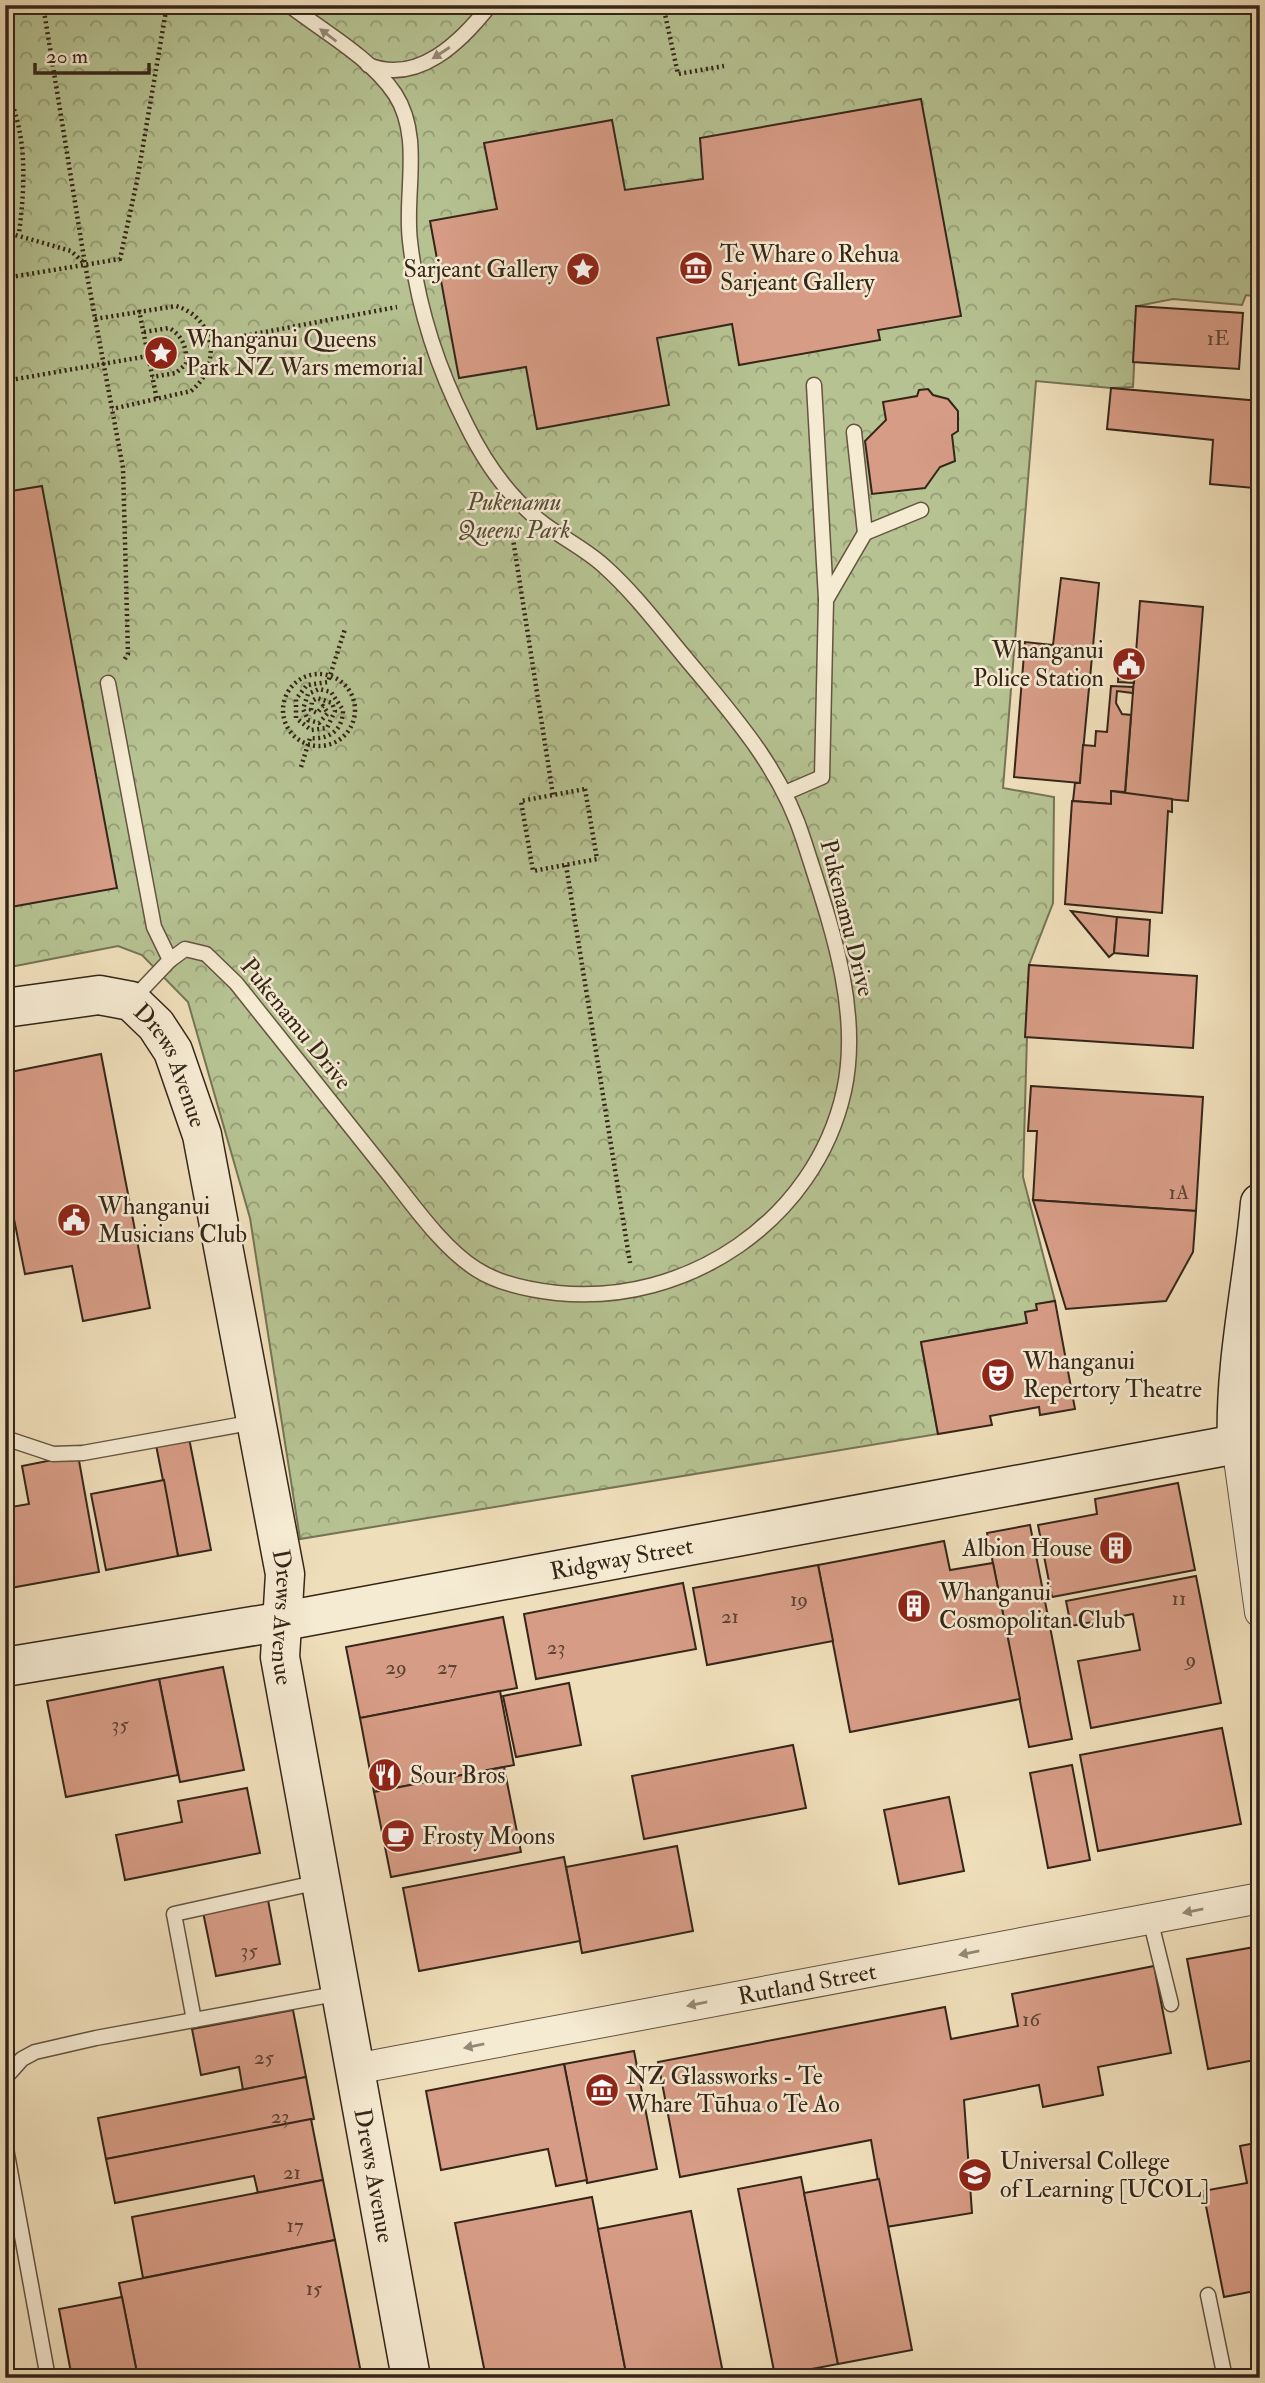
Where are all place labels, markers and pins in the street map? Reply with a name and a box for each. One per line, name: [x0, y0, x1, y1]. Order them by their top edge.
place label: Te Whare o Rehua Sarjeant Gallery: [720, 239, 900, 298]
museum icon: Te Whare o Rehua Sarjeant Gallery: [677, 249, 715, 287]
place icon: Sarjeant Gallery: [564, 250, 602, 288]
place label: Sarjeant Gallery: [404, 254, 558, 285]
place label: Whanganui Queens Park NZ Wars memorial: [185, 324, 424, 383]
place icon: Whanganui Queens Park NZ Wars memorial: [142, 334, 180, 372]
place label: Whanganui Police Station: [973, 635, 1104, 694]
public building icon: Whanganui Police Station: [1110, 645, 1148, 683]
place label: Whanganui Musicians Club: [97, 1191, 247, 1250]
public building icon: Whanganui Musicians Club: [55, 1201, 93, 1239]
place label: Whanganui Repertory Theatre: [1022, 1346, 1202, 1405]
theatre icon: Whanganui Repertory Theatre: [979, 1356, 1017, 1394]
building icon: Albion House: [1097, 1529, 1135, 1567]
place label: Albion House: [961, 1533, 1092, 1564]
place label: Whanganui Cosmopolitan Club: [938, 1577, 1125, 1636]
building icon: Whanganui Cosmopolitan Club: [895, 1587, 933, 1625]
restaurant icon: Sour Bros: [366, 1756, 404, 1794]
place label: Sour Bros: [410, 1760, 506, 1791]
cafe icon: Frosty Moons: [379, 1817, 417, 1855]
place label: Frosty Moons: [422, 1821, 555, 1852]
place label: NZ Glassworks - Te Whare Tūhua o Te Ao: [625, 2061, 840, 2120]
museum icon: NZ Glassworks - Te Whare Tūhua o Te Ao: [583, 2071, 621, 2109]
place label: Universal College of Learning [UCOL]: [1000, 2146, 1210, 2205]
school or university icon: Universal College of Learning [UCOL]: [956, 2156, 994, 2194]

